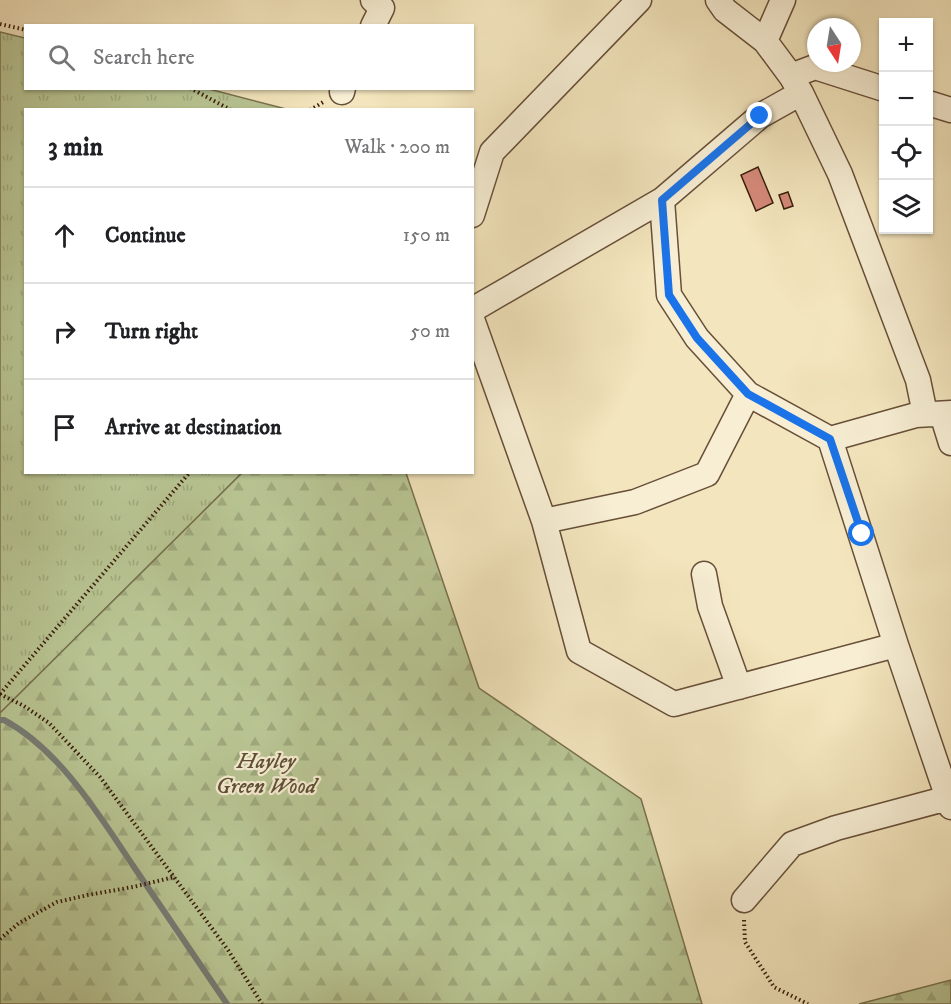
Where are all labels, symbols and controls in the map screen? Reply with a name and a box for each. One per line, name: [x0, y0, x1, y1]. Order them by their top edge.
north arrow: [807, 18, 861, 72]
map controls: [879, 18, 933, 234]
button: +: [879, 18, 933, 72]
search box: [24, 24, 474, 90]
icon: search: [45, 41, 78, 74]
text: Search here: [93, 44, 195, 71]
button: −: [879, 72, 933, 126]
route end: [746, 102, 772, 128]
button: locate: [879, 126, 933, 180]
text: 3 min: [48, 131, 103, 164]
text: Walk · 200 m: [344, 135, 450, 160]
button: layers: [879, 180, 933, 234]
icon: ahead: [48, 219, 81, 252]
text: Continue: [105, 222, 186, 249]
text: 150 m: [403, 223, 450, 248]
icon: right: [48, 315, 81, 348]
text: Turn right: [105, 318, 198, 345]
text: 50 m: [410, 319, 450, 344]
icon: arrive: [48, 411, 81, 444]
text: Arrive at destination: [105, 414, 282, 441]
route start: [848, 520, 874, 546]
park label: Hayley Green Wood: [216, 748, 320, 800]

